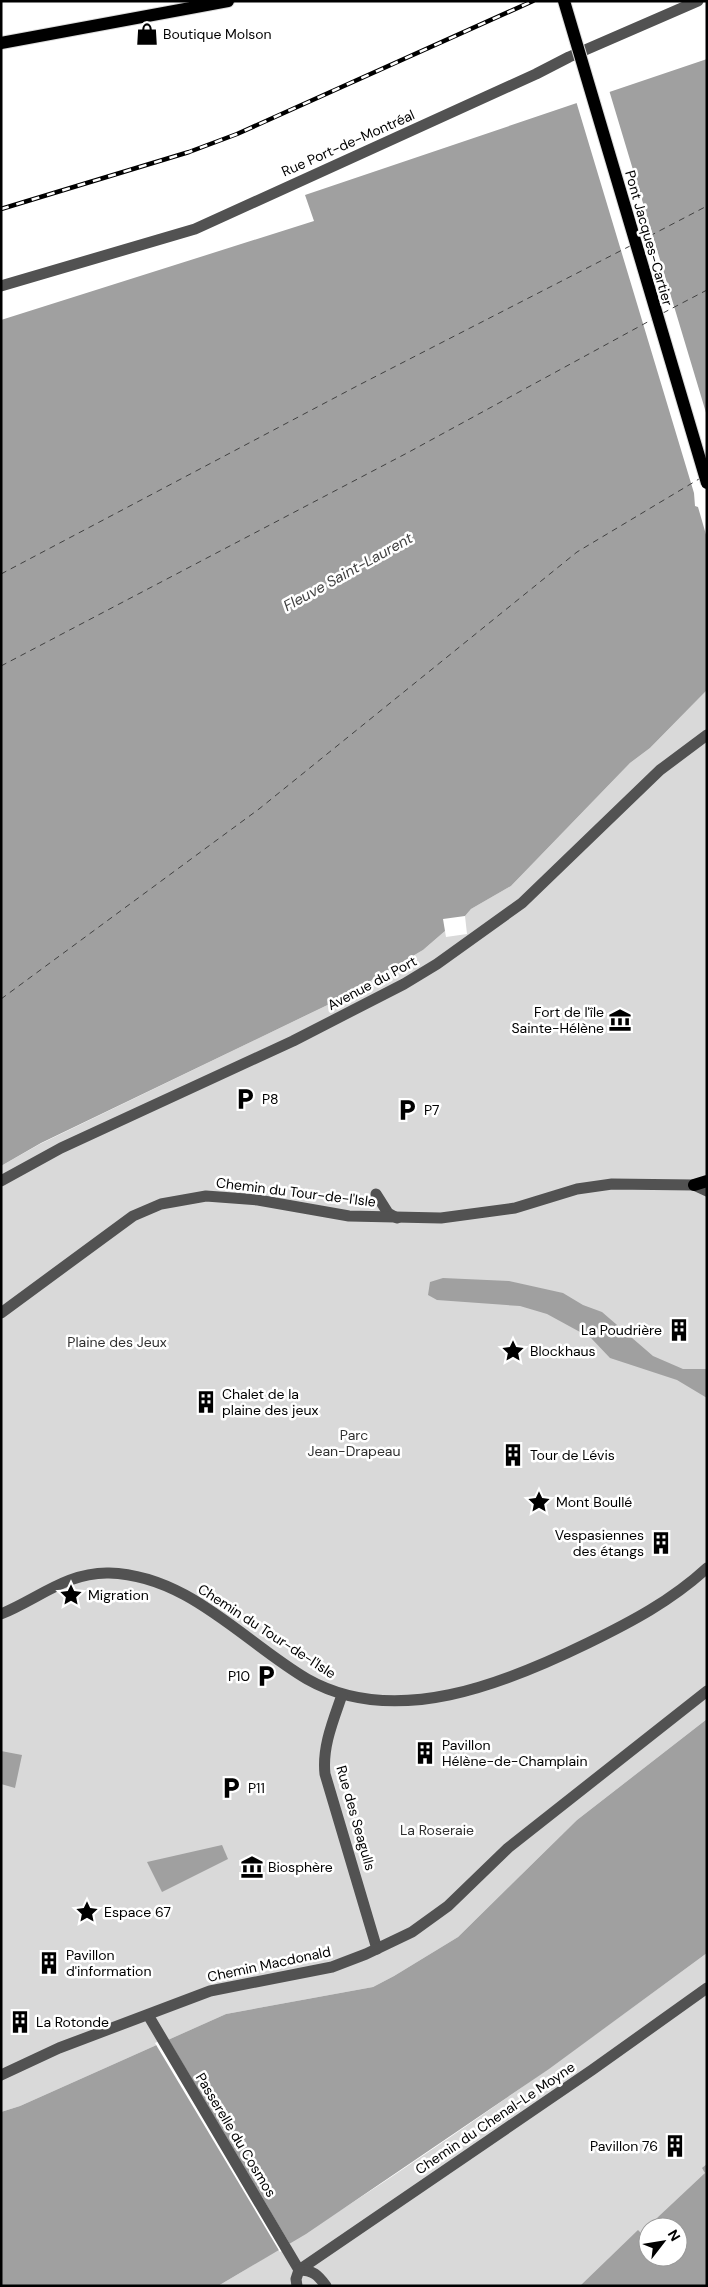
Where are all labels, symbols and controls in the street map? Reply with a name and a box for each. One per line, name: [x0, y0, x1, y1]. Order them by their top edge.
shop icon: Boutique Molson: [134, 21, 160, 47]
place label: Boutique Molson: [163, 25, 272, 43]
street label: Rue Port-de-Montréal: [279, 106, 417, 180]
street label: Pont Jacques-Cartier: [621, 168, 677, 308]
water label: Fleuve Saint-Laurent: [280, 528, 416, 616]
street label: Avenue du Port: [324, 952, 420, 1014]
place label: Fort de l'île Sainte-Hélène: [512, 1003, 604, 1037]
museum icon: Fort de l'île Sainte-Hélène: [607, 1007, 633, 1033]
parking icon: P8: [232, 1086, 258, 1112]
place label: P8: [262, 1090, 278, 1108]
parking icon: P7: [394, 1097, 420, 1123]
place label: P7: [424, 1101, 440, 1119]
street label: Chemin du Tour-de-l'Isle: [215, 1173, 377, 1211]
building icon: La Poudrière: [666, 1317, 692, 1343]
place label: La Poudrière: [581, 1321, 662, 1339]
park label: Plaine des Jeux: [67, 1333, 167, 1351]
place icon: Blockhaus: [500, 1338, 526, 1364]
place label: Blockhaus: [530, 1342, 596, 1360]
place label: Chalet de la plaine des jeux: [222, 1385, 318, 1419]
building icon: Chalet de la plaine des jeux: [193, 1389, 219, 1415]
park label: Parc Jean-Drapeau: [308, 1426, 400, 1460]
building icon: Tour de Lévis: [500, 1442, 526, 1468]
place label: Tour de Lévis: [530, 1446, 615, 1464]
place icon: Mont Boullé: [526, 1489, 552, 1515]
place label: Mont Boullé: [556, 1493, 632, 1511]
place label: Vespasiennes des étangs: [555, 1526, 644, 1560]
building icon: Vespasiennes des étangs: [648, 1530, 674, 1556]
street label: Chemin du Tour-de-l'Isle: [195, 1580, 339, 1682]
place icon: Migration: [58, 1582, 84, 1608]
place label: Migration: [88, 1586, 149, 1604]
parking icon: P10: [253, 1663, 279, 1689]
place label: P10: [228, 1667, 250, 1685]
place label: Pavillon Hélène-de-Champlain: [442, 1736, 588, 1770]
building icon: Pavillon Hélène-de-Champlain: [412, 1740, 438, 1766]
street label: Rue des Seagulls: [332, 1763, 380, 1873]
parking icon: P11: [218, 1775, 244, 1801]
place label: P11: [248, 1779, 265, 1797]
park label: La Roseraie: [400, 1821, 474, 1839]
museum icon: Biosphère: [239, 1854, 265, 1880]
place label: Biosphère: [268, 1858, 333, 1876]
place icon: Espace 67: [74, 1899, 100, 1925]
place label: Espace 67: [104, 1903, 171, 1921]
street label: Chemin Macdonald: [206, 1942, 332, 1986]
place label: Pavillon d'information: [66, 1946, 151, 1980]
building icon: Pavillon d'information: [36, 1950, 62, 1976]
building icon: La Rotonde: [7, 2009, 33, 2035]
place label: La Rotonde: [36, 2013, 109, 2031]
street label: Chemin du Chenal-Le Moyne: [412, 2058, 578, 2178]
street label: Passerelle du Cosmos: [192, 2070, 280, 2200]
building icon: Pavillon 76: [662, 2133, 688, 2159]
place label: Pavillon 76: [590, 2137, 658, 2155]
north arrow: [638, 2217, 688, 2267]
text: N: [664, 2226, 684, 2244]

